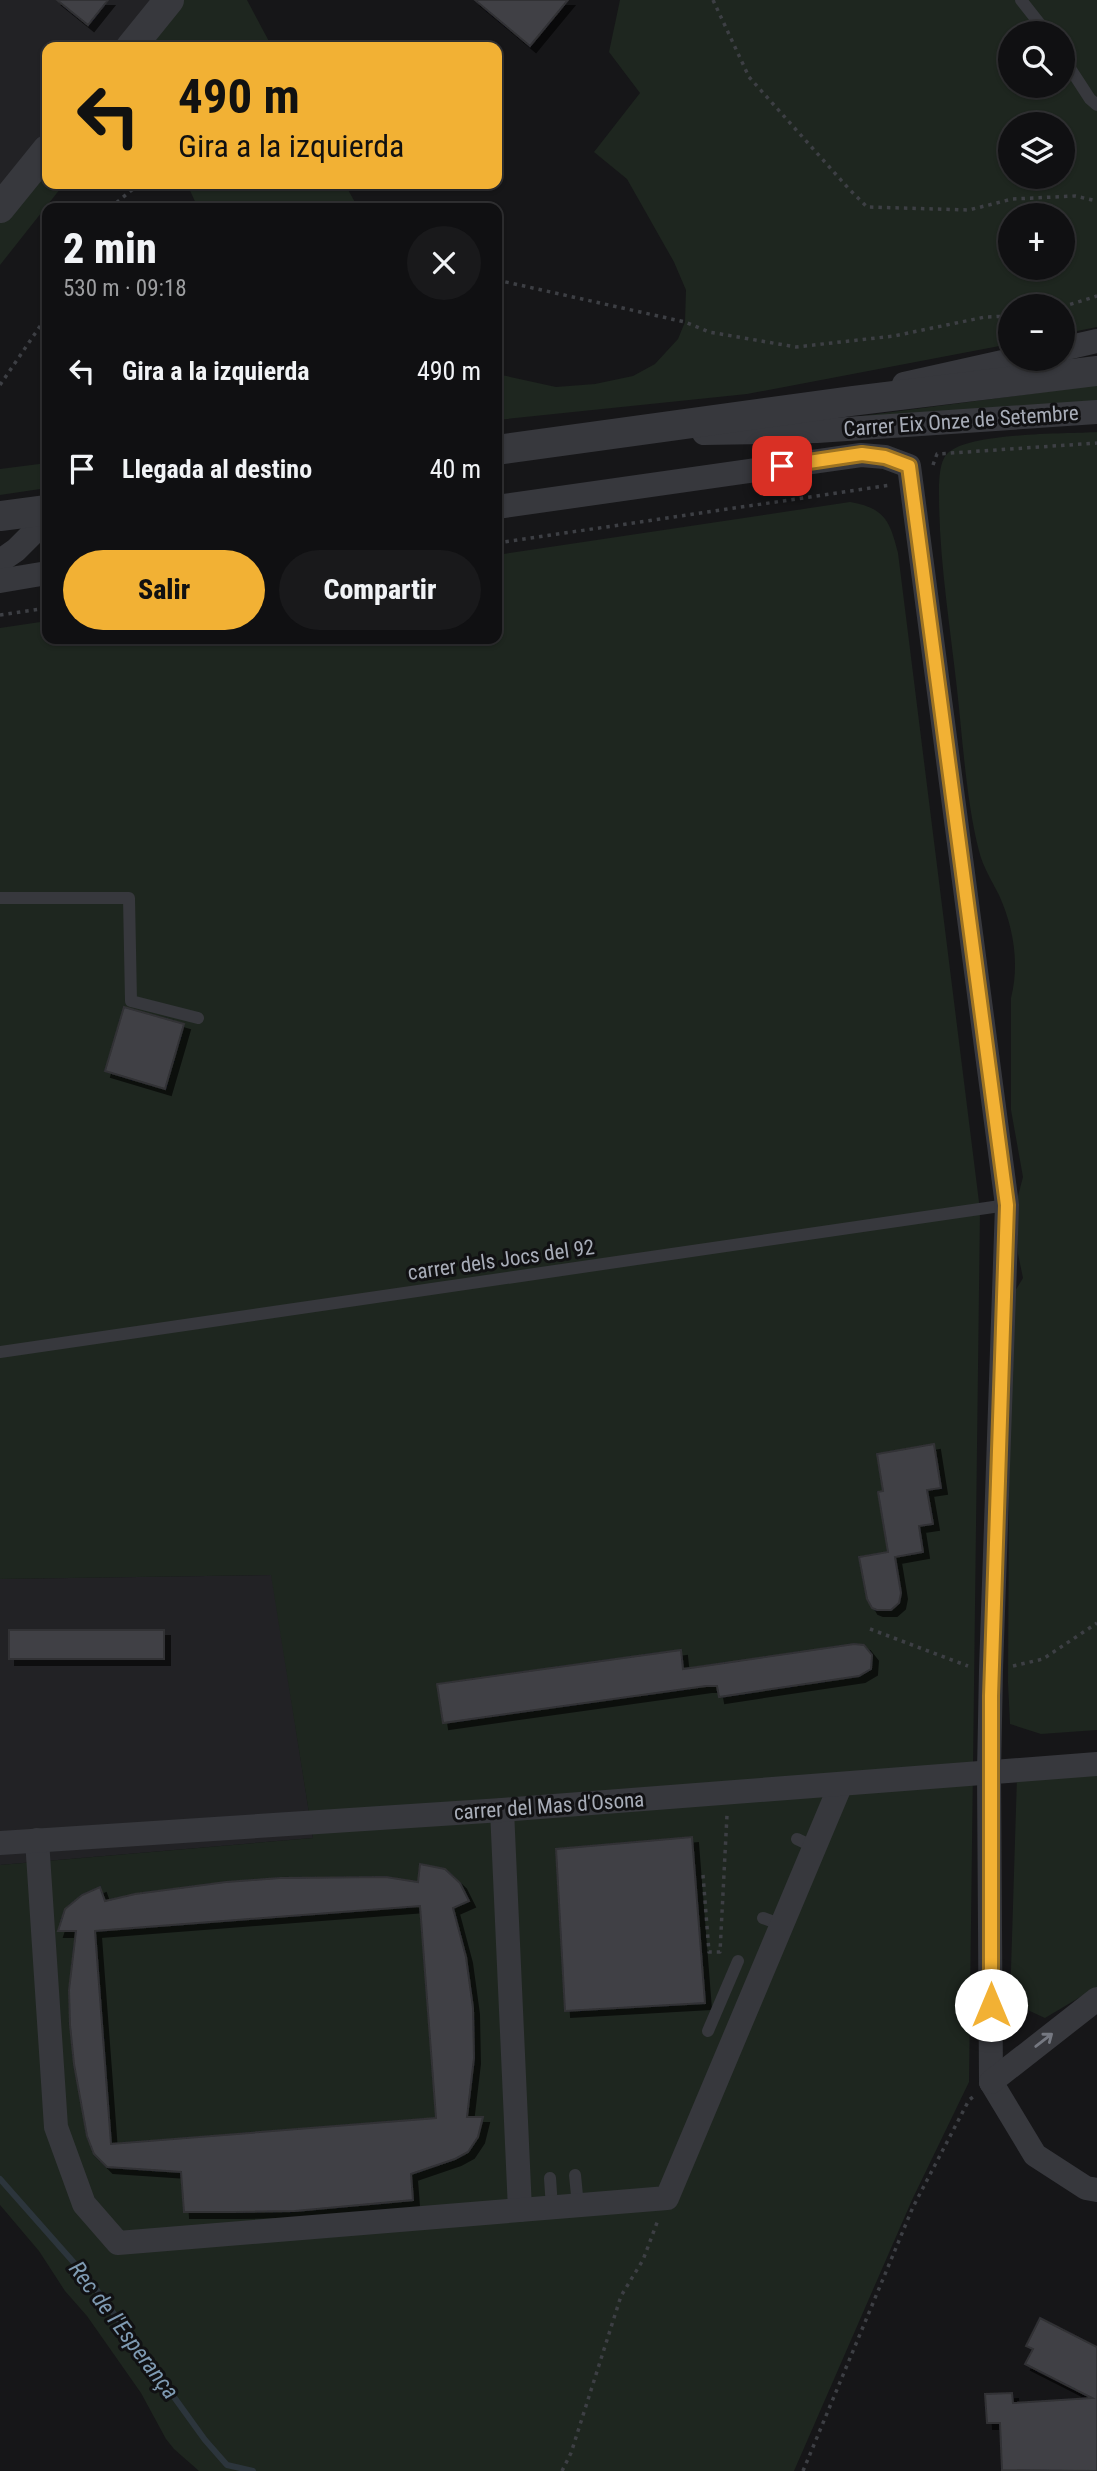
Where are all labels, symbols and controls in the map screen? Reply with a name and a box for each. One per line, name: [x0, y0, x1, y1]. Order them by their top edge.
map controls: [998, 21, 1075, 371]
button: search: [998, 21, 1075, 98]
text: 490 m: [178, 68, 300, 125]
icon: left: [63, 70, 154, 161]
button: layers: [998, 112, 1075, 189]
text: Gira a la izquierda: [178, 127, 404, 165]
button: +: [998, 203, 1075, 280]
text: 2 min: [63, 224, 157, 273]
button: close: [407, 226, 481, 300]
text: 530 m · 09:18: [63, 275, 187, 302]
button: −: [998, 294, 1075, 371]
icon: left: [63, 352, 101, 390]
text: Gira a la izquierda: [122, 356, 310, 386]
text: 490 m: [417, 356, 481, 386]
street label: Carrer Eix Onze de Setembre: [843, 401, 1079, 441]
pin: [752, 436, 812, 496]
icon: arrive: [763, 447, 801, 485]
icon: arrive: [63, 450, 101, 488]
text: Llegada al destino: [122, 454, 312, 484]
text: 40 m: [430, 454, 481, 484]
button: Salir: [63, 550, 265, 630]
button: Compartir: [279, 550, 481, 630]
street label: carrer dels Jocs del 92: [406, 1235, 596, 1285]
street label: carrer del Mas d'Osona: [453, 1787, 645, 1825]
position arrow: [954, 1968, 1028, 2042]
one-way arrow: [1034, 2033, 1052, 2048]
water label: Rec de l'Esperança: [63, 2256, 184, 2404]

